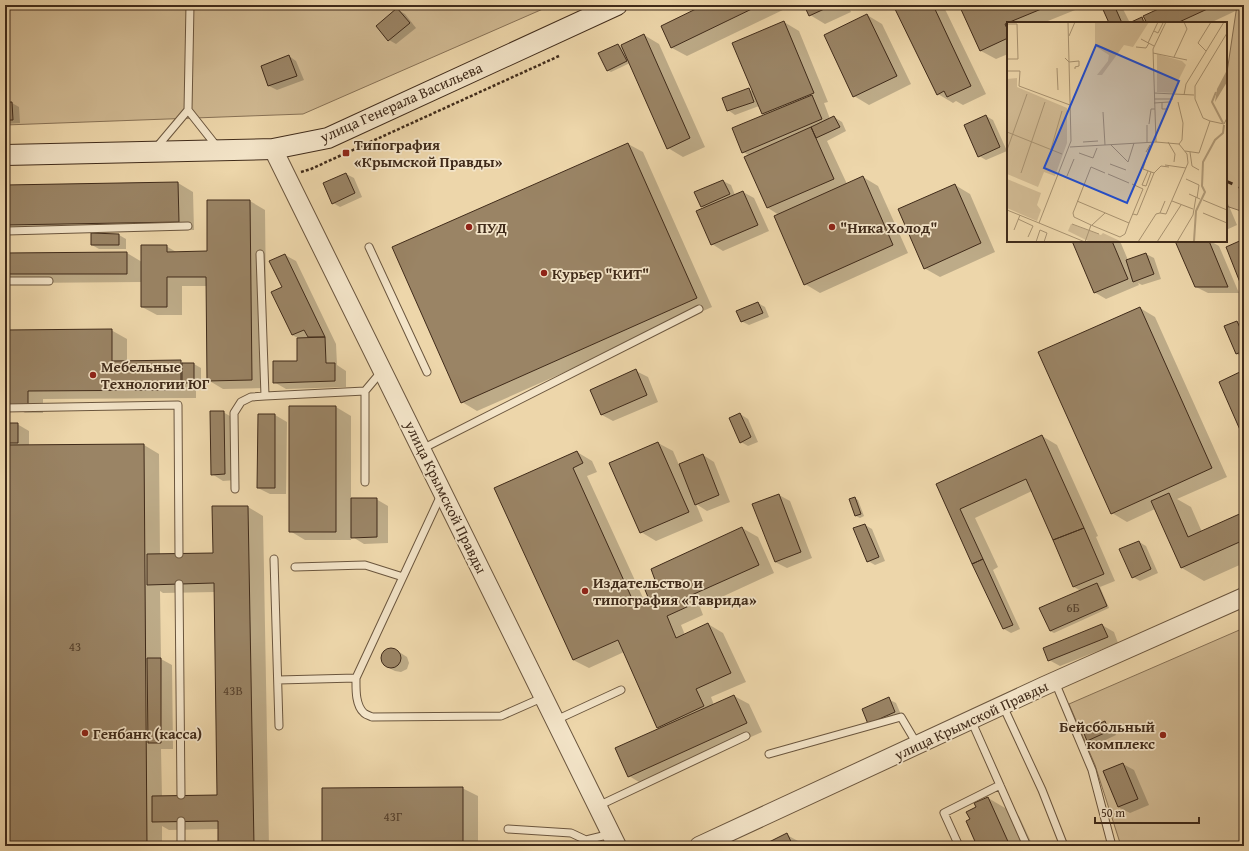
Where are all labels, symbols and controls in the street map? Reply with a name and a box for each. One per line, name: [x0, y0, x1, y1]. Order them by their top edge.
inset map: [1007, 22, 1227, 242]
street label: улица Генерала Васильева: [316, 56, 486, 148]
place label: Типография «Крымской Правды»: [354, 134, 503, 172]
marker: Типография «Крымской Правды»: [341, 148, 351, 158]
place label: ПУД: [477, 217, 507, 238]
place label: "Ника Холод": [840, 217, 937, 238]
marker: ПУД: [464, 222, 474, 232]
marker: "Ника Холод": [827, 222, 837, 232]
place label: Курьер "КИТ": [552, 263, 649, 284]
marker: Курьер "КИТ": [539, 268, 549, 278]
place label: Мебельные Технологии ЮГ: [101, 356, 210, 394]
marker: Мебельные Технологии ЮГ: [88, 370, 98, 380]
street label: улица Крымской Правды: [399, 416, 492, 577]
place label: Издательство и типография «Таврида»: [593, 572, 757, 610]
marker: Издательство и типография «Таврида»: [580, 586, 590, 596]
house number: 6Б: [1066, 598, 1080, 617]
house number: 43: [69, 637, 81, 656]
street label: улица Крымской Правды: [890, 675, 1052, 765]
house number: 43В: [223, 681, 243, 700]
place label: Бейсбольный комплекс: [1059, 716, 1156, 754]
place label: Генбанк (касса): [93, 723, 202, 744]
marker: Генбанк (касса): [80, 728, 90, 738]
marker: Бейсбольный комплекс: [1158, 730, 1168, 740]
scale bar: [1095, 799, 1199, 825]
text: 50 m: [1101, 804, 1125, 821]
house number: 43Г: [384, 807, 403, 826]

